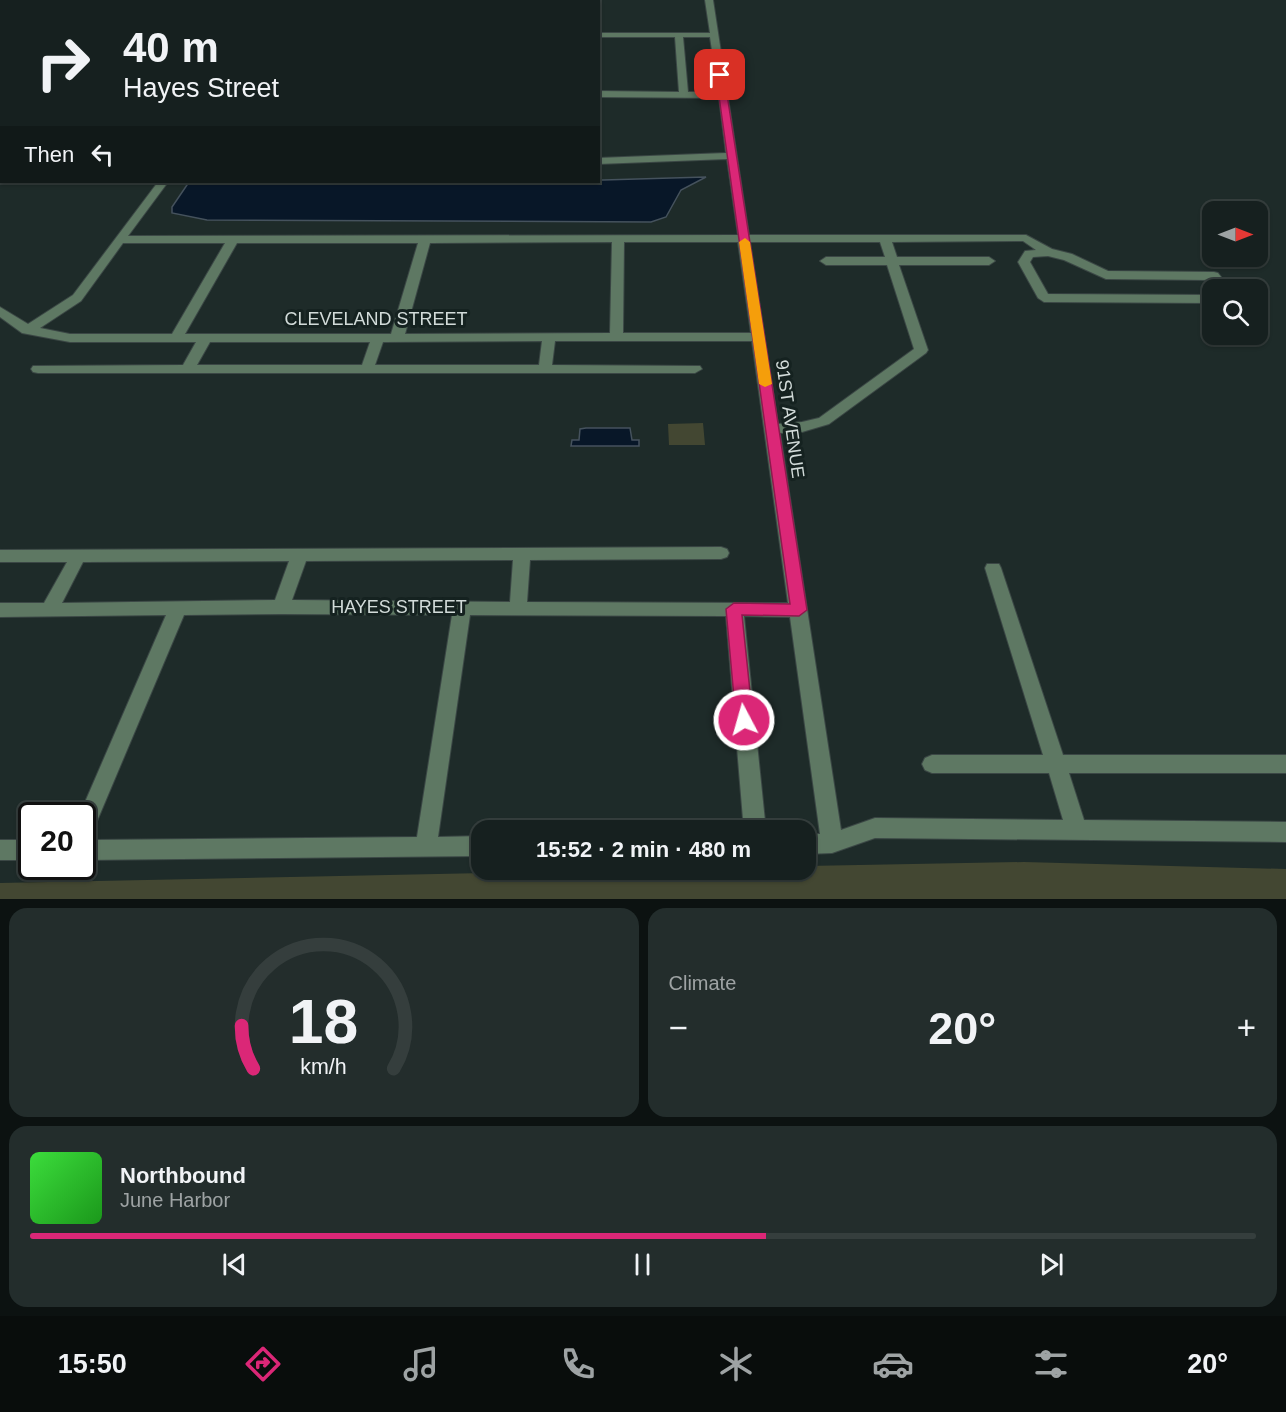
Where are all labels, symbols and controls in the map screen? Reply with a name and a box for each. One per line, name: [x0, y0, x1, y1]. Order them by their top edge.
icon: right: [24, 24, 102, 102]
text: 40 m: [123, 24, 219, 71]
pin: [694, 49, 745, 100]
icon: arrive: [703, 58, 736, 91]
text: Hayes Street: [123, 73, 279, 103]
icon: left: [86, 138, 119, 171]
text: Then: [24, 142, 74, 167]
north arrow: [1202, 201, 1268, 267]
map controls: [1202, 201, 1268, 345]
button: search: [1202, 279, 1268, 345]
street label: CLEVELAND STREET: [284, 309, 468, 329]
street label: 91ST AVENUE: [772, 358, 808, 480]
street label: HAYES STREET: [331, 597, 467, 617]
position arrow: [712, 688, 776, 752]
speed limit sign: 20: [18, 802, 96, 880]
text: 15:52 · 2 min · 480 m: [536, 837, 751, 862]
text: Climate: [669, 972, 736, 994]
text: 18: [289, 987, 358, 1056]
text: 20°: [928, 1003, 996, 1054]
text: −: [669, 1009, 688, 1046]
text: +: [1237, 1009, 1256, 1046]
text: km/h: [301, 1056, 347, 1080]
text: Northbound: [120, 1163, 246, 1188]
text: June Harbor: [120, 1189, 230, 1211]
icon: previous: [218, 1248, 251, 1281]
icon: pause: [626, 1248, 659, 1281]
icon: next: [1035, 1248, 1068, 1281]
icon: directions: [242, 1343, 284, 1385]
icon: music: [400, 1343, 442, 1385]
icon: phone: [557, 1343, 599, 1385]
icon: climate: [715, 1343, 757, 1385]
icon: car: [872, 1343, 914, 1385]
icon: filters: [1030, 1343, 1072, 1385]
text: 15:50: [58, 1349, 127, 1379]
text: 20°: [1187, 1349, 1228, 1379]

